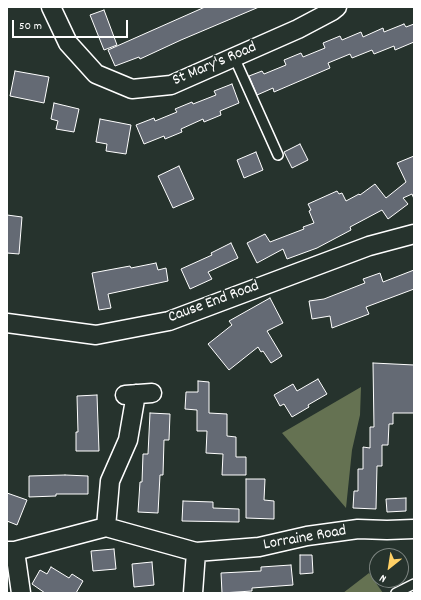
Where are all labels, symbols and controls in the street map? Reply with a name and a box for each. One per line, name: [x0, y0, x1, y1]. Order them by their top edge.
scale bar: [14, 12, 130, 38]
text: 50 m: [19, 18, 42, 35]
street label: St Mary's Road: [170, 39, 260, 91]
street label: Cause End Road: [166, 278, 262, 328]
street label: Lorraine Road: [262, 522, 348, 556]
north arrow: [369, 548, 409, 588]
text: N: [377, 569, 390, 586]

